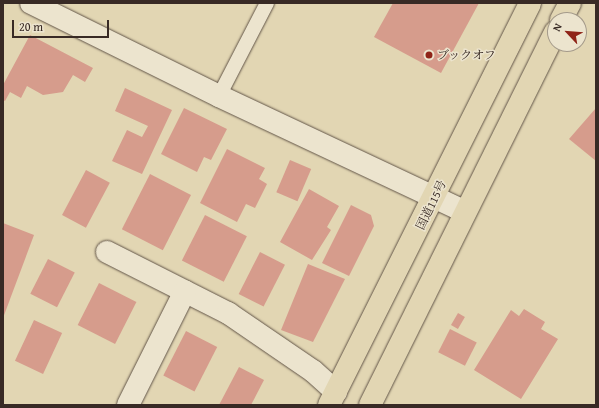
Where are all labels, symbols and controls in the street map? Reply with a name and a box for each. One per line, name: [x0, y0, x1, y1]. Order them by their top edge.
scale bar: [14, 12, 111, 38]
north arrow: [547, 12, 587, 52]
text: 20 m: [19, 18, 43, 35]
text: N: [548, 20, 566, 34]
place label: ブックオフ: [437, 48, 497, 62]
marker: ブックオフ: [424, 50, 434, 60]
street label: 国道115号: [413, 178, 449, 232]

